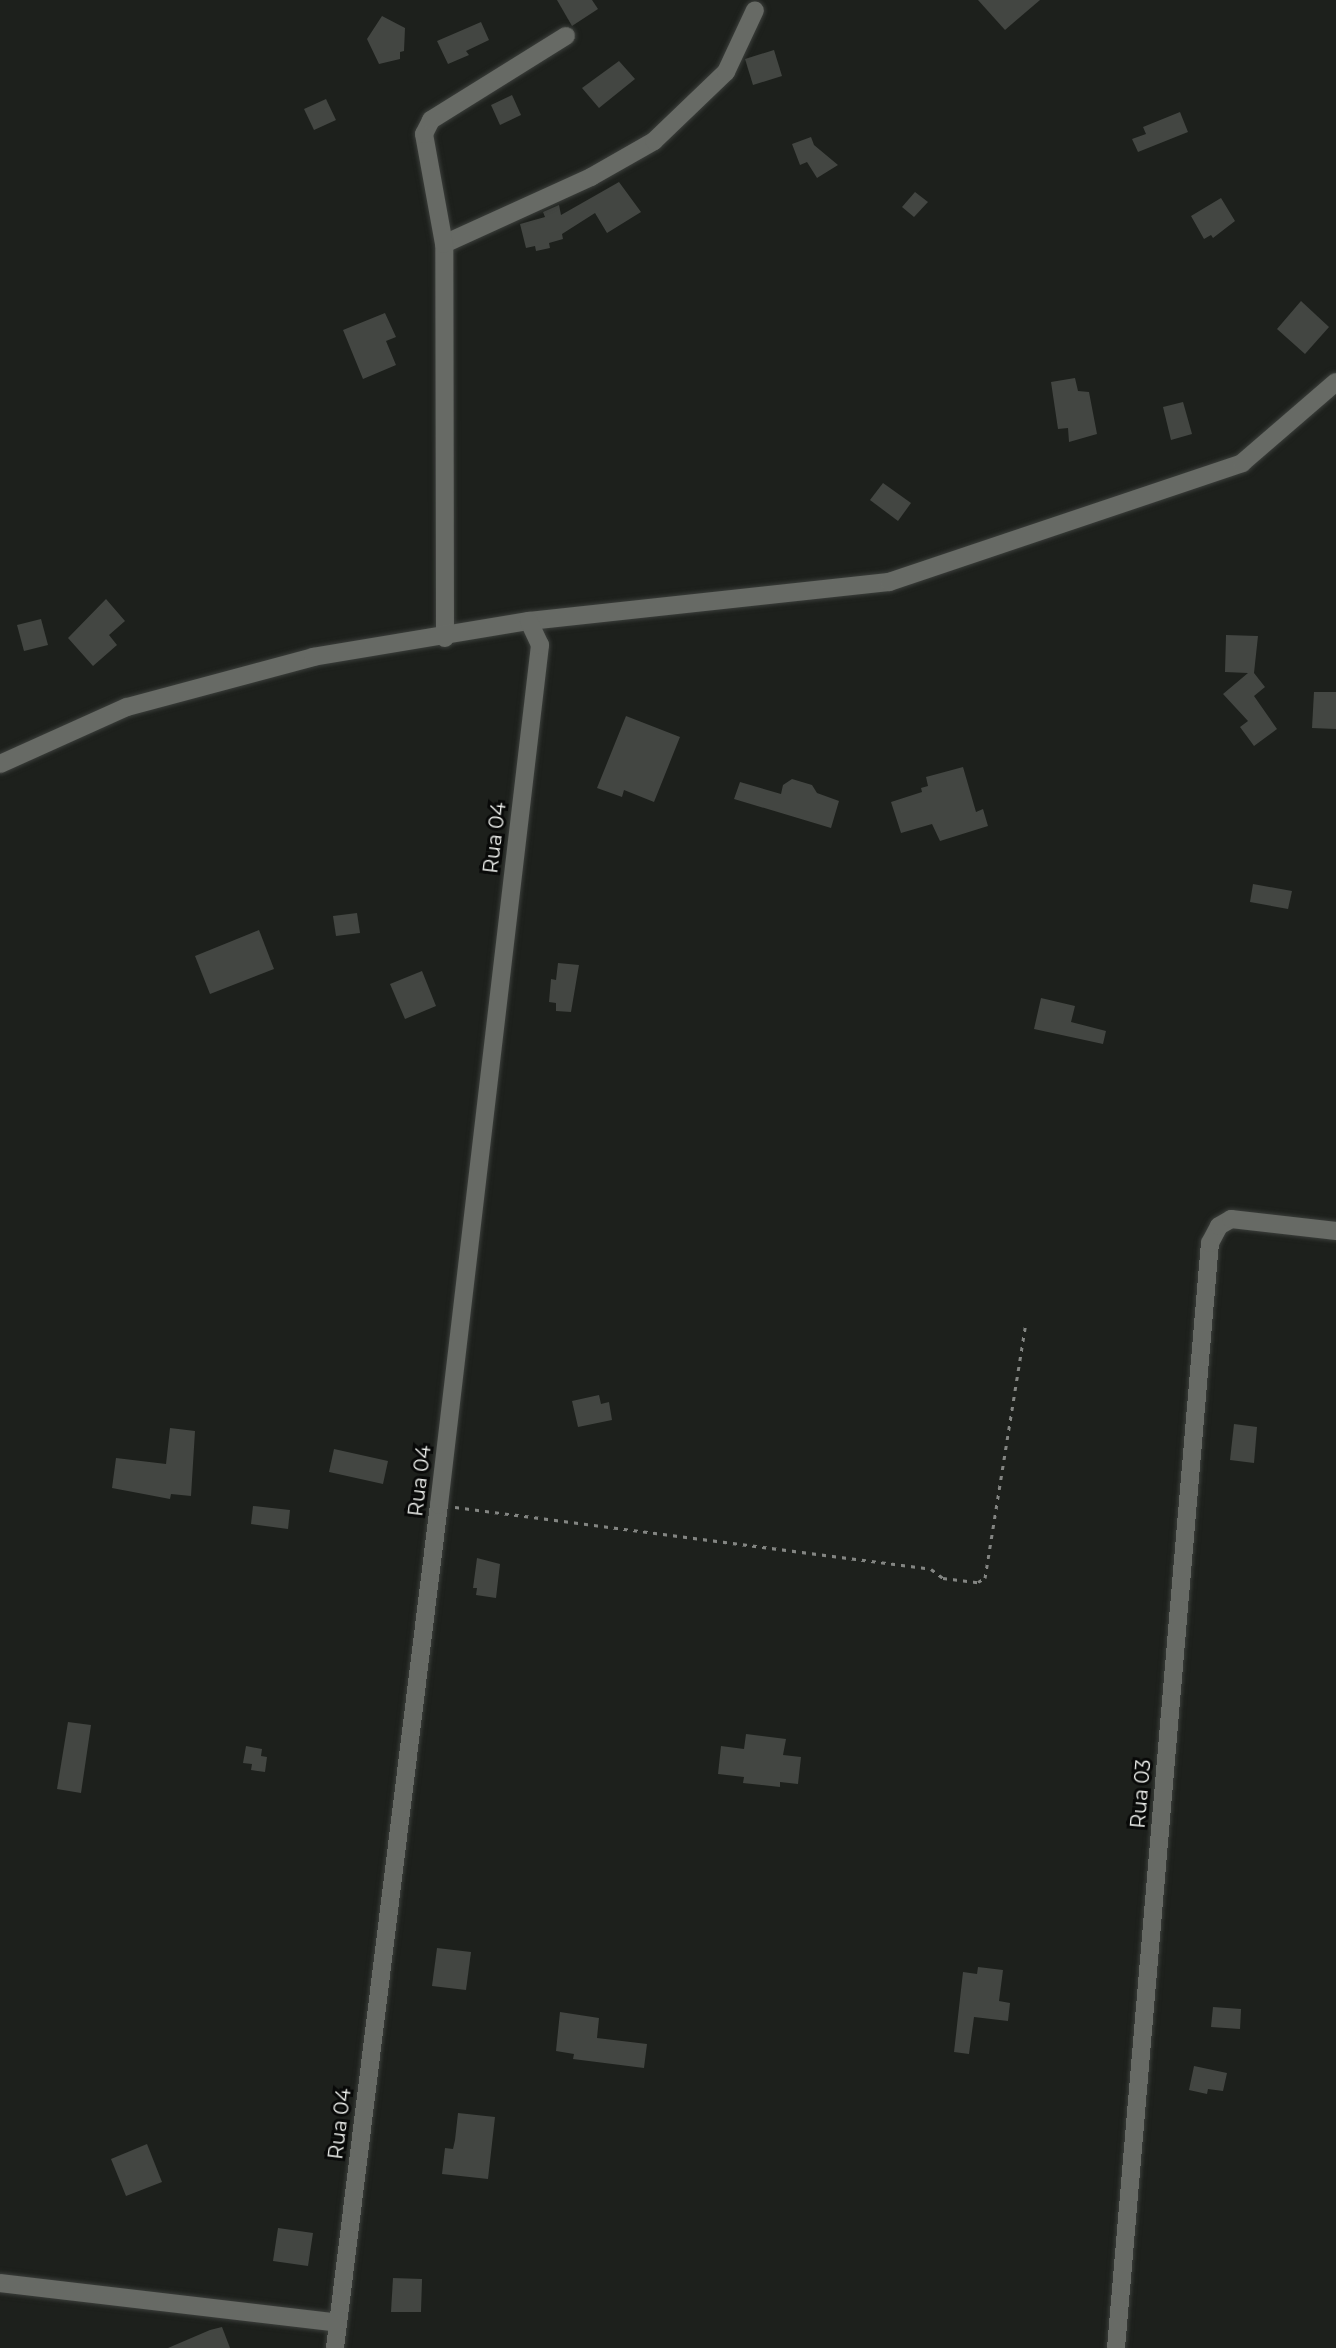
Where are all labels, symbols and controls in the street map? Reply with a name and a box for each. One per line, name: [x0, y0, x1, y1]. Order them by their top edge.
street label: Rua 04: [479, 801, 511, 875]
street label: Rua 04: [404, 1444, 436, 1518]
street label: Rua 03: [1126, 1758, 1156, 1830]
street label: Rua 04: [324, 2087, 356, 2161]

